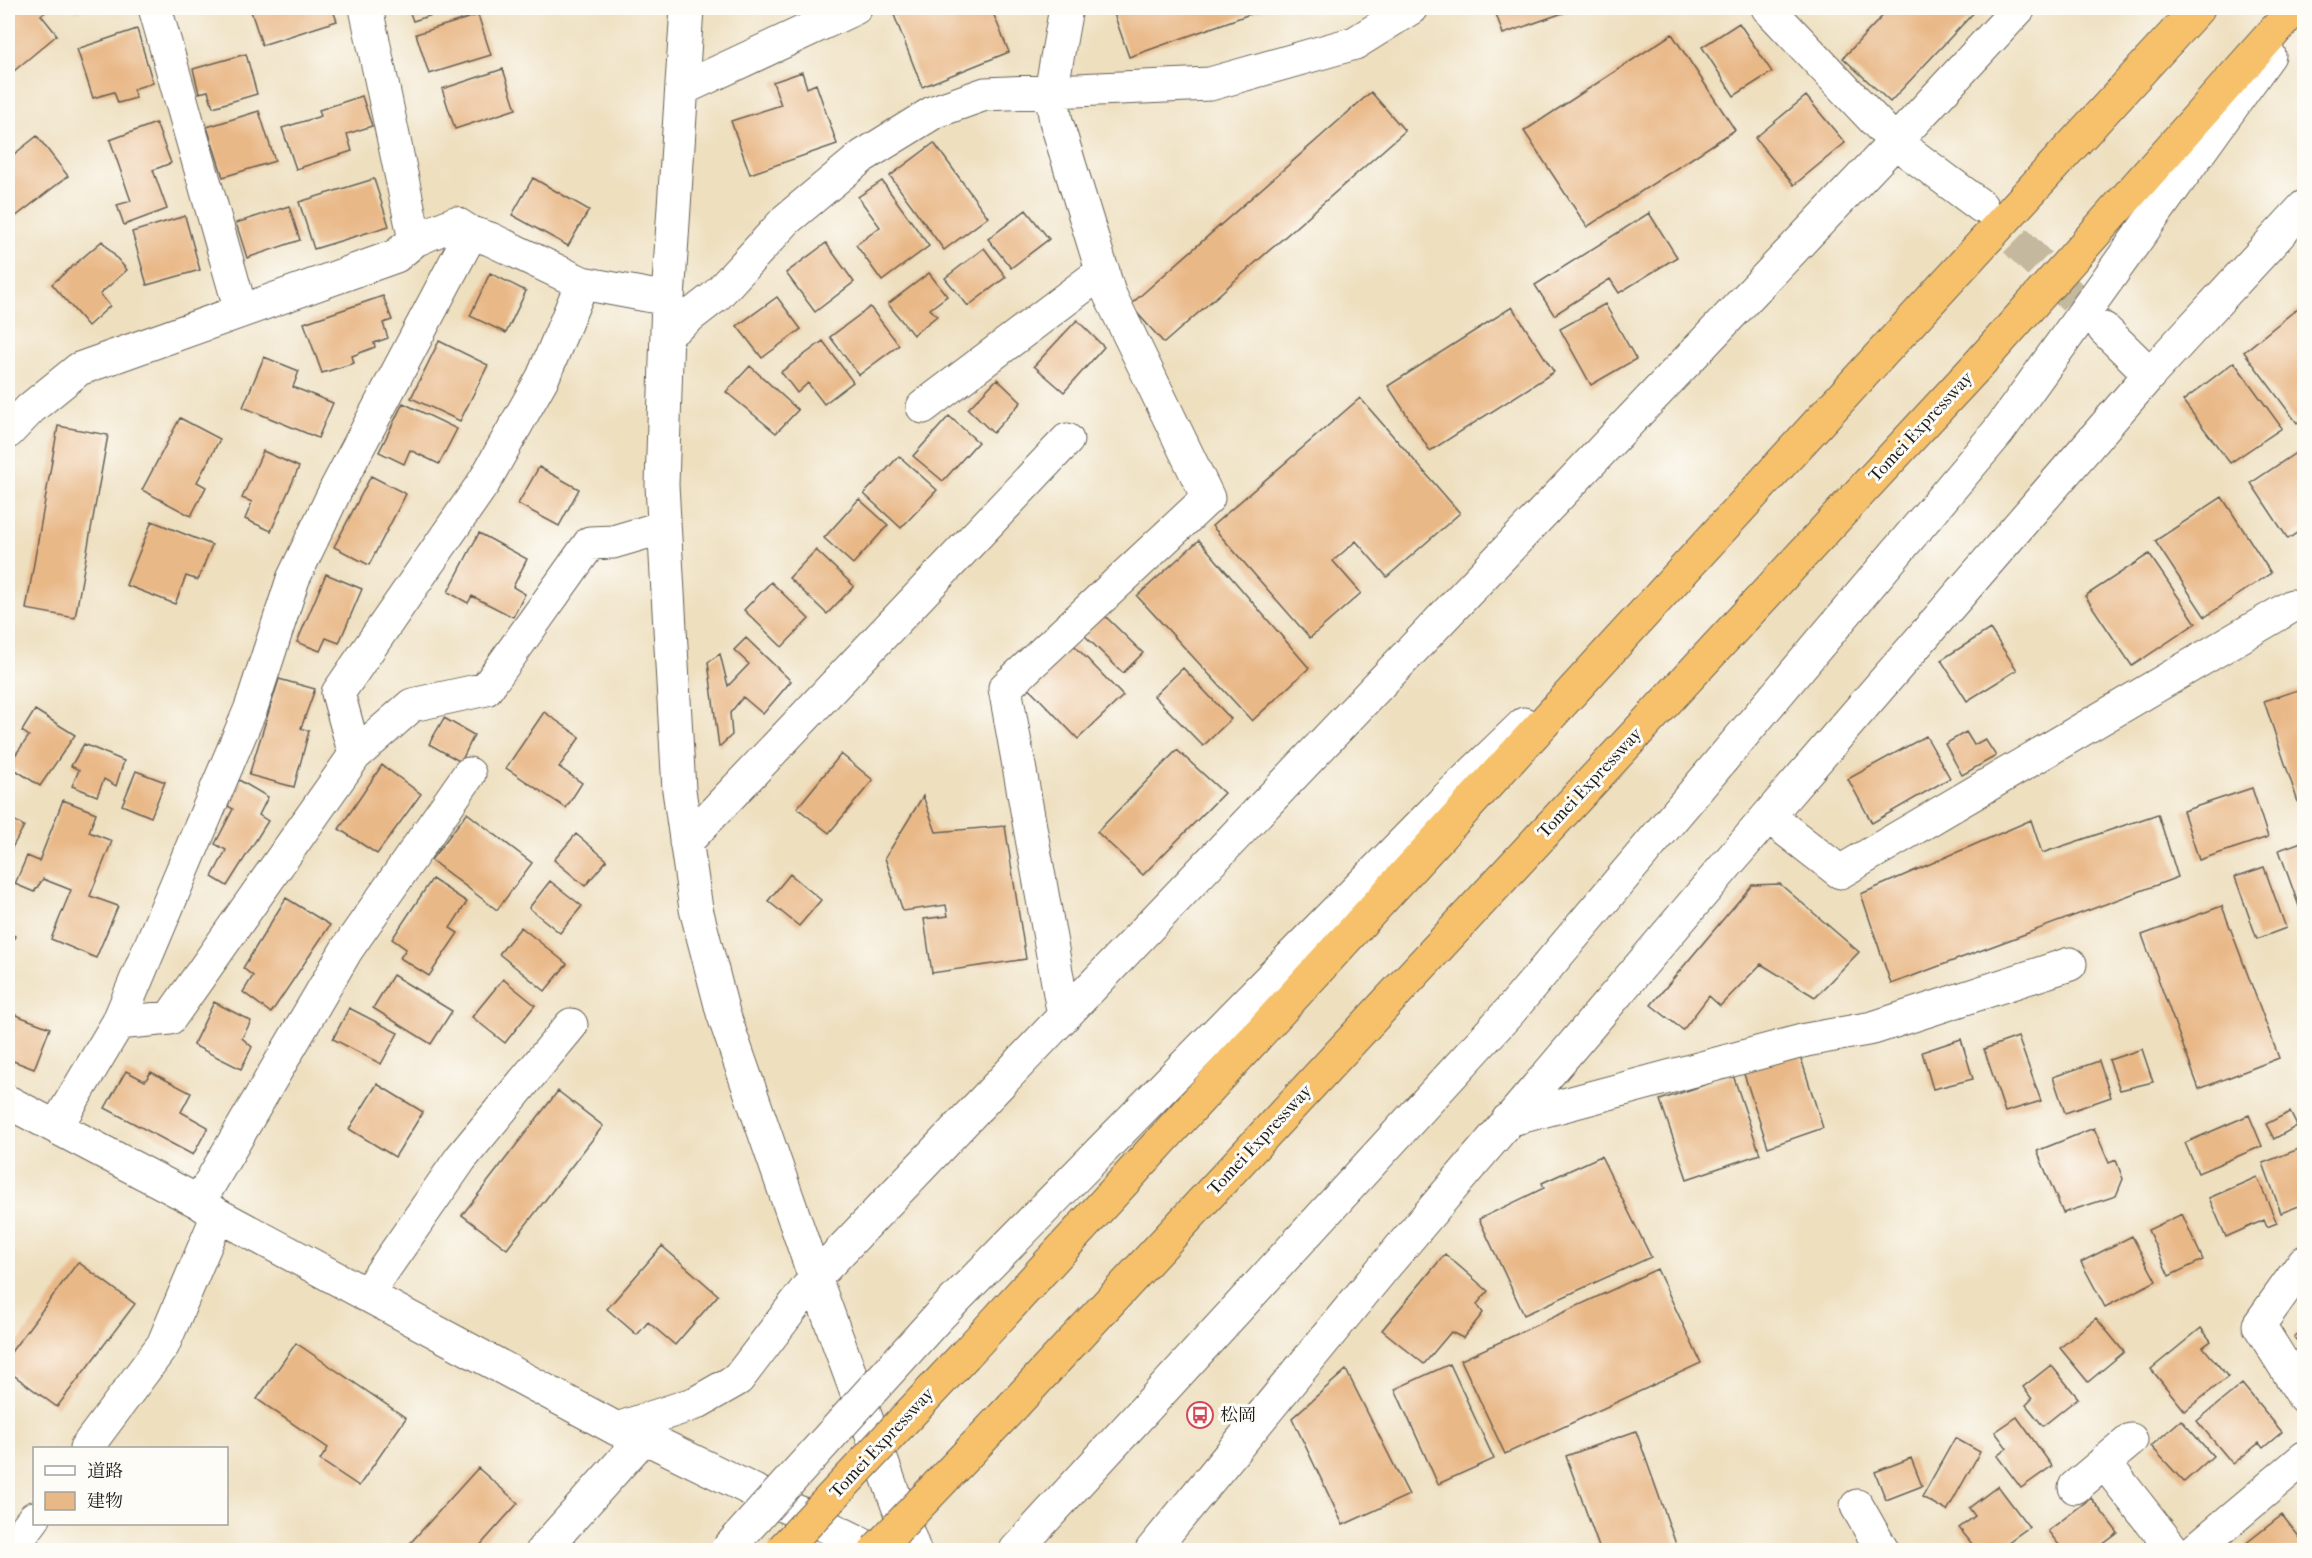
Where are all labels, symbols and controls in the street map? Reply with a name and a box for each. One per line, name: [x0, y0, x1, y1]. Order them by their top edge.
street label: Tomei Expressway: [1865, 367, 1978, 486]
street label: Tomei Expressway: [1534, 723, 1647, 842]
street label: Tomei Expressway: [1204, 1080, 1317, 1199]
street label: Tomei Expressway: [826, 1383, 939, 1502]
bus stop icon: 松岡: [1185, 1400, 1215, 1430]
place label: 松岡: [1220, 1405, 1256, 1426]
legend: [33, 1447, 228, 1525]
text: 道路: [87, 1461, 123, 1482]
text: 建物: [87, 1491, 123, 1512]

